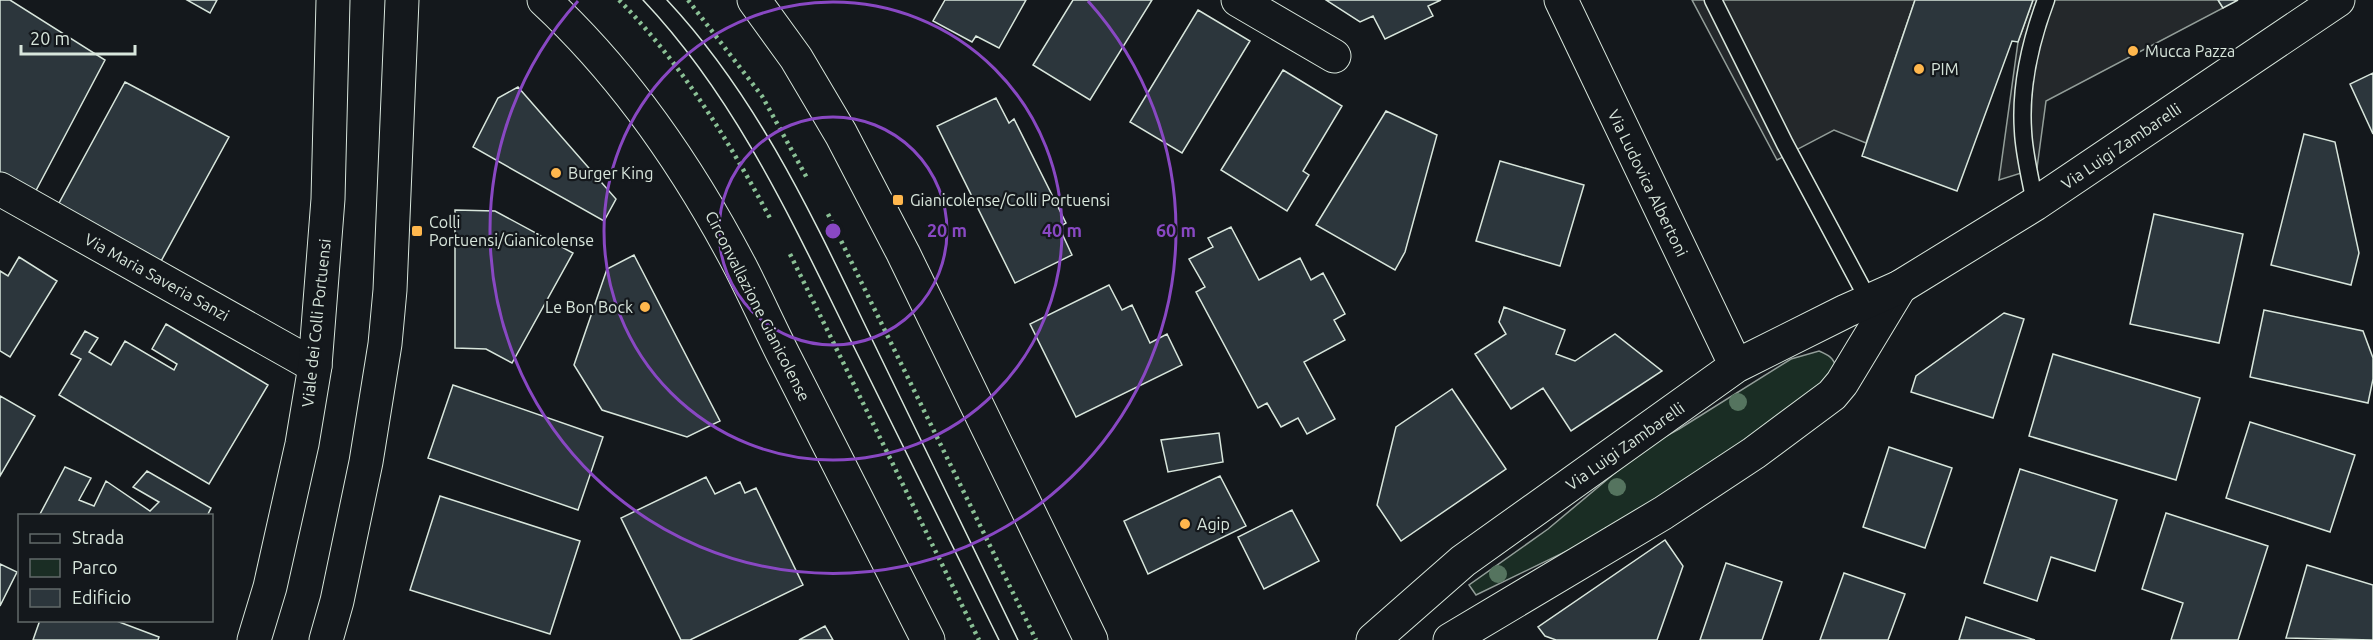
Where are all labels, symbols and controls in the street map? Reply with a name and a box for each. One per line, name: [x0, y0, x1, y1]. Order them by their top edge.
scale bar: [21, 18, 135, 56]
text: 20 m: [30, 28, 70, 48]
place label: Mucca Pazza: [2145, 42, 2235, 60]
marker: Mucca Pazza: [2126, 44, 2140, 58]
place label: PIM: [1931, 60, 1959, 78]
marker: PIM: [1912, 62, 1926, 76]
street label: Via Luigi Zambarelli: [2058, 99, 2184, 193]
street label: Via Ludovica Albertoni: [1605, 107, 1691, 259]
place label: Burger King: [568, 164, 653, 182]
marker: Burger King: [549, 166, 563, 180]
place label: Gianicolense/Colli Portuensi: [910, 191, 1110, 209]
marker: Gianicolense/Colli Portuensi: [891, 193, 905, 207]
street label: Circonvallazione Gianicolense: [702, 208, 814, 404]
place label: Colli Portuensi/Gianicolense: [429, 213, 594, 249]
text: 20 m: [927, 220, 967, 240]
text: 40 m: [1042, 220, 1082, 240]
text: 60 m: [1156, 220, 1196, 240]
centre of rings: [823, 221, 843, 241]
marker: Colli Portuensi/Gianicolense: [410, 224, 424, 238]
street label: Via Maria Saveria Sanzi: [82, 230, 232, 324]
street label: Viale dei Colli Portuensi: [298, 238, 334, 408]
place label: Le Bon Bock: [545, 298, 633, 316]
marker: Le Bon Bock: [638, 300, 652, 314]
street label: Via Luigi Zambarelli: [1562, 398, 1688, 494]
legend: [18, 514, 213, 622]
place label: Agip: [1197, 515, 1230, 533]
marker: Agip: [1178, 517, 1192, 531]
text: Strada: [72, 527, 124, 547]
text: Parco: [72, 557, 118, 577]
text: Edificio: [72, 587, 131, 607]

